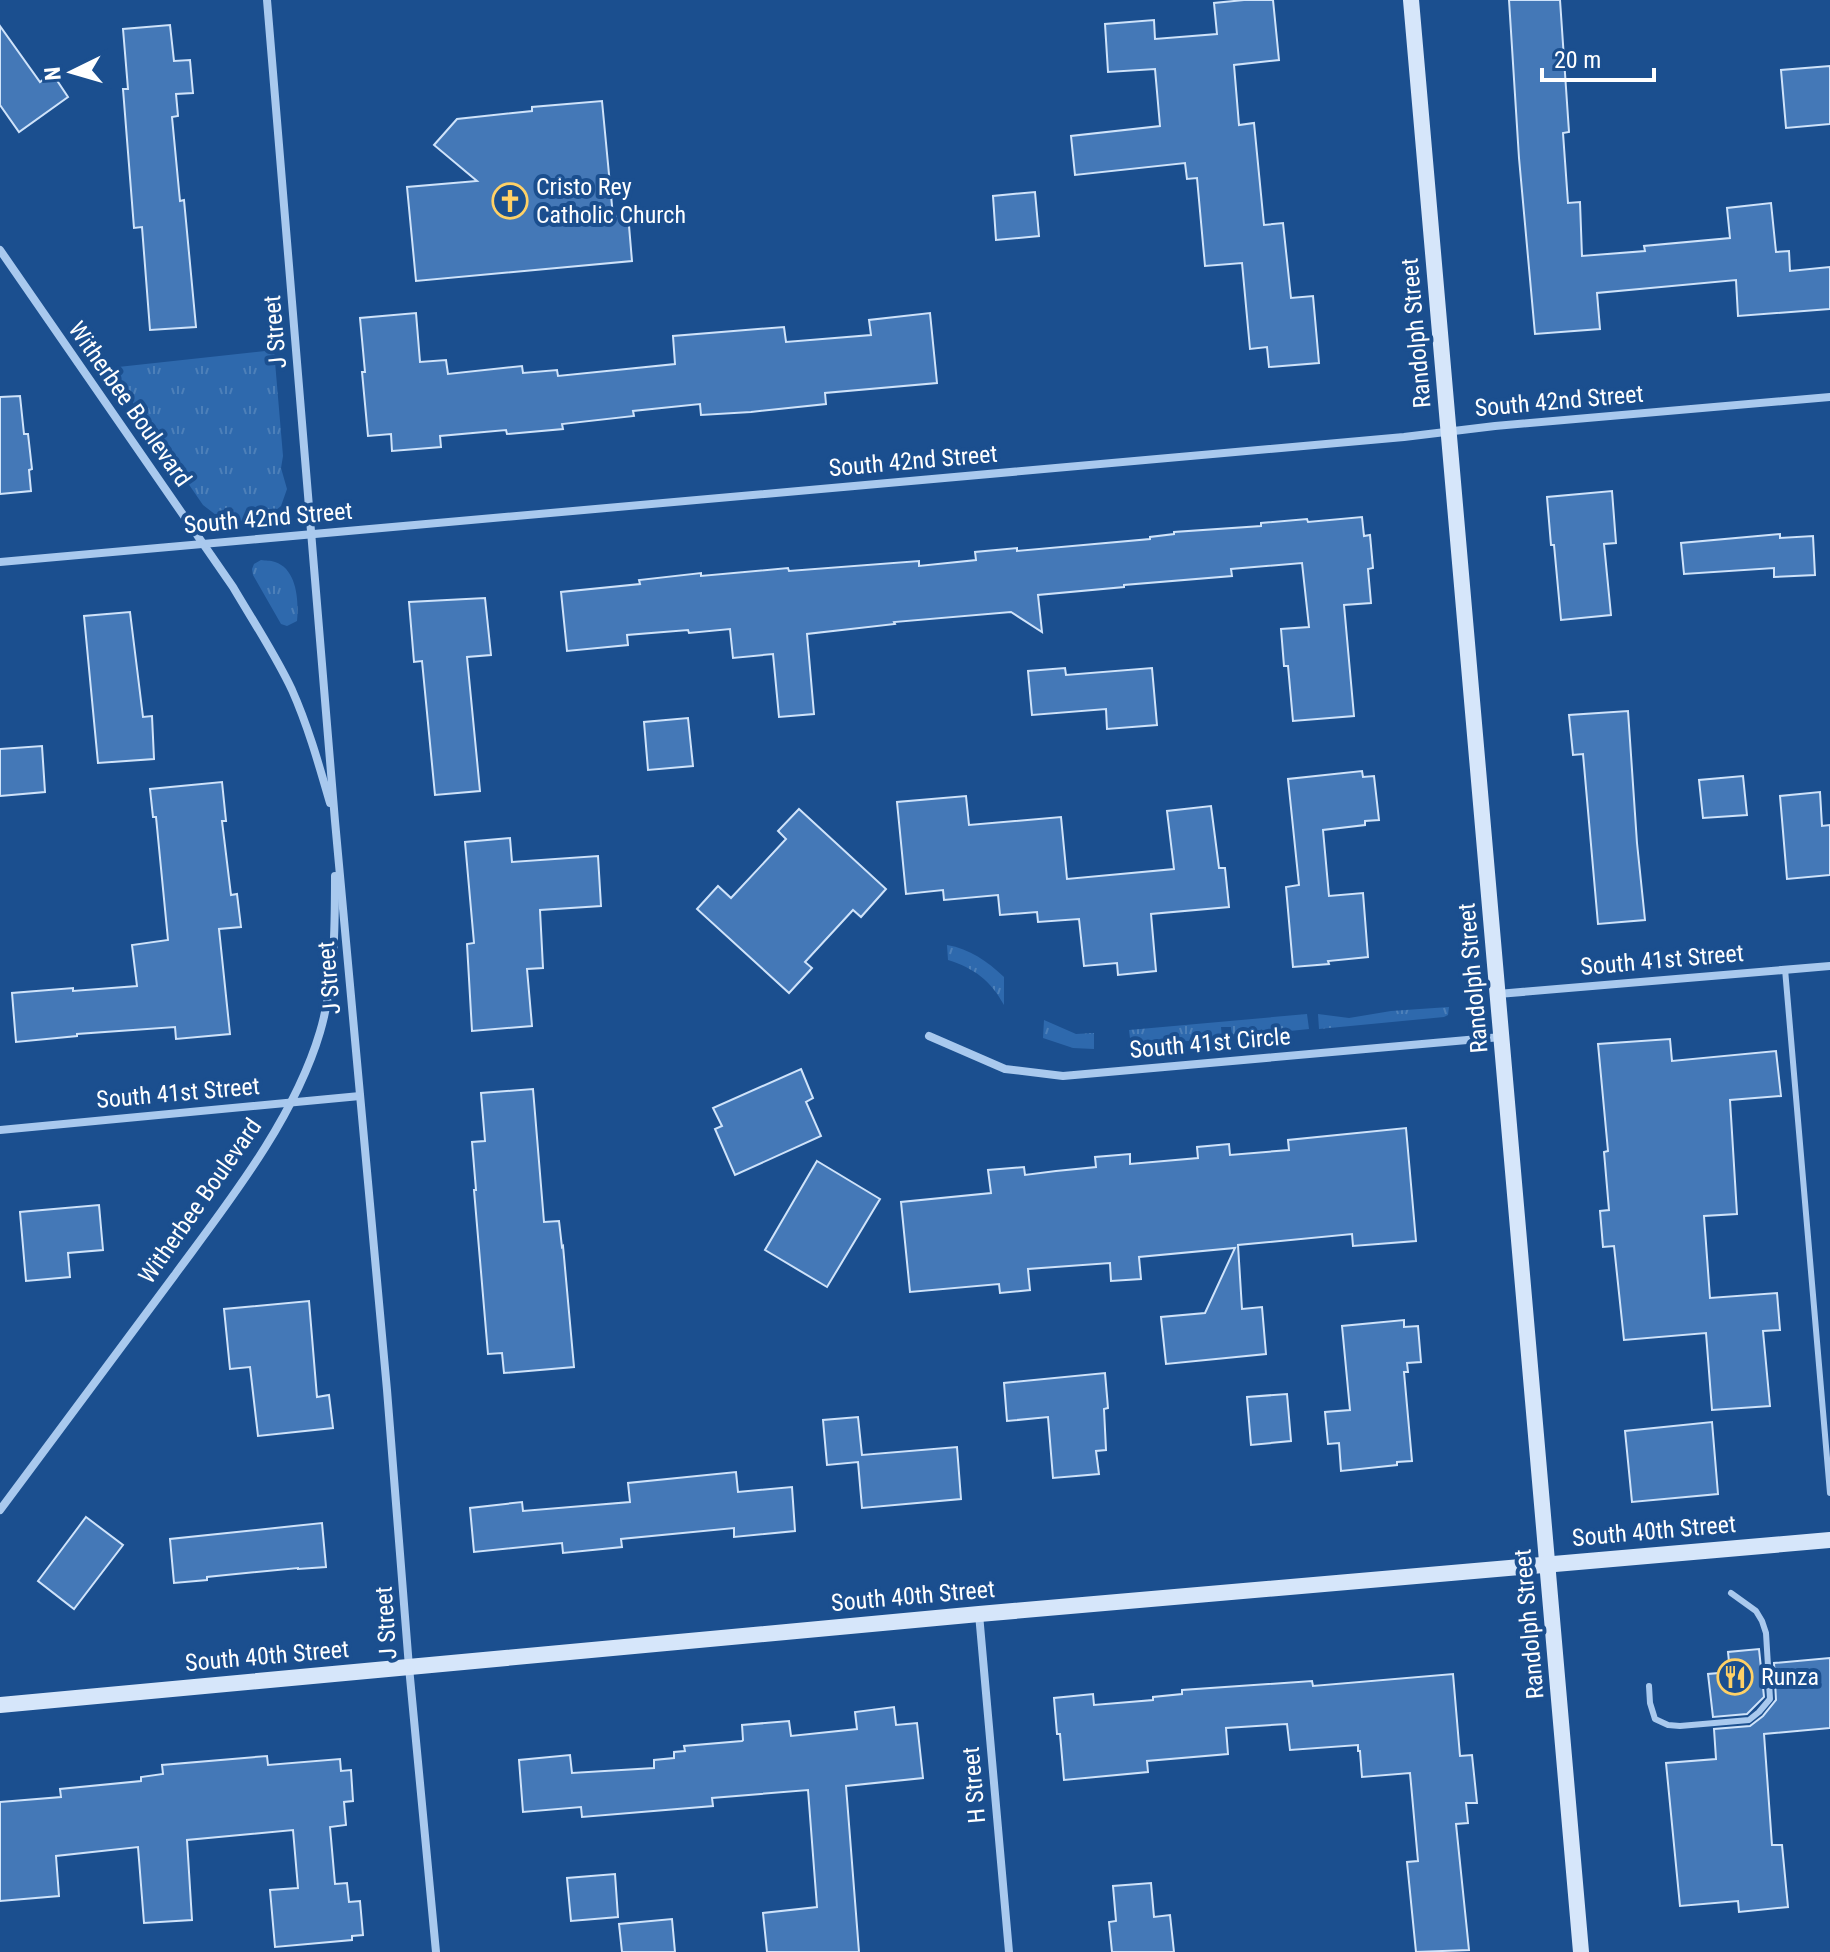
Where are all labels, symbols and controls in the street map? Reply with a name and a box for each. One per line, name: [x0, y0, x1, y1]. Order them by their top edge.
north arrow: [32, 32, 112, 112]
scale bar: [1542, 32, 1654, 82]
text: 20 m: [1554, 46, 1601, 74]
text: N: [40, 66, 66, 82]
place label: Cristo Rey Catholic Church: [536, 173, 686, 229]
church icon: Cristo Rey Catholic Church: [491, 182, 529, 220]
street label: Randolph Street: [1395, 257, 1437, 409]
street label: J Street: [258, 294, 292, 370]
street label: Witherbee Boulevard: [63, 316, 197, 492]
street label: South 42nd Street: [1473, 380, 1645, 422]
street label: South 42nd Street: [827, 440, 999, 482]
street label: South 42nd Street: [182, 497, 354, 539]
street label: Randolph Street: [1452, 902, 1494, 1054]
street label: South 41st Street: [1579, 939, 1745, 981]
street label: J Street: [312, 940, 346, 1016]
street label: South 41st Circle: [1128, 1022, 1292, 1064]
street label: South 41st Street: [95, 1072, 261, 1114]
street label: Witherbee Boulevard: [133, 1113, 267, 1289]
street label: South 40th Street: [1571, 1510, 1737, 1552]
street label: Randolph Street: [1508, 1548, 1550, 1700]
street label: South 40th Street: [830, 1575, 996, 1617]
street label: J Street: [369, 1585, 403, 1661]
street label: South 40th Street: [184, 1635, 350, 1677]
restaurant icon: Runza: [1716, 1658, 1754, 1696]
place label: Runza: [1761, 1663, 1819, 1691]
street label: H Street: [957, 1746, 991, 1824]

